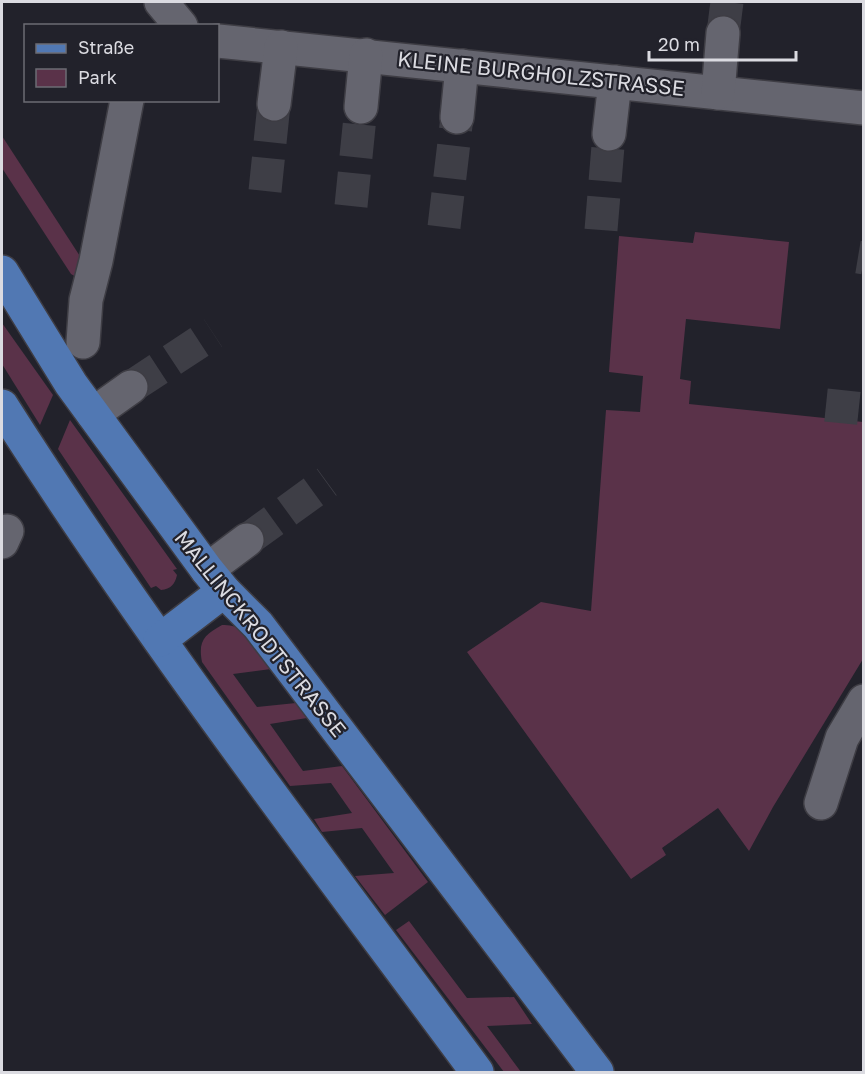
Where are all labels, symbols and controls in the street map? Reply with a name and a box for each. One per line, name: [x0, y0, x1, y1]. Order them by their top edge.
legend: [24, 24, 219, 102]
scale bar: [649, 24, 796, 62]
text: 20 m: [658, 33, 700, 55]
text: Straße: [78, 36, 134, 58]
street label: KLEINE BURGHOLZSTRASSE: [396, 45, 686, 101]
text: Park: [78, 66, 117, 88]
street label: MALLINCKRODTSTRASSE: [169, 525, 352, 742]

